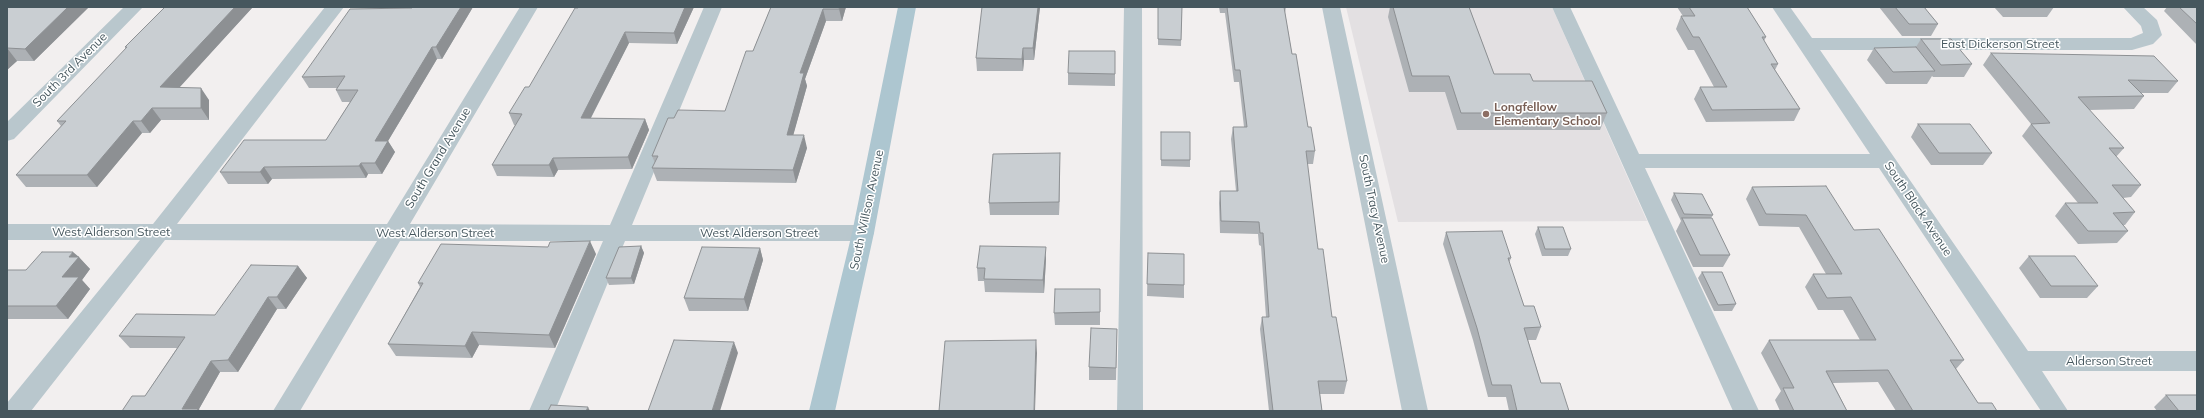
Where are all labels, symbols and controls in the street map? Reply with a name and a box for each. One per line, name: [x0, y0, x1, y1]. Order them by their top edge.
street label: South 3rd Avenue: [30, 30, 110, 110]
street label: East Dickerson Street: [1941, 37, 2059, 51]
place label: Longfellow Elementary School: [1494, 100, 1601, 128]
street label: South Grand Avenue: [402, 105, 474, 211]
marker: Longfellow Elementary School: [1481, 109, 1491, 119]
street label: South Willson Avenue: [847, 149, 887, 271]
street label: South Tracy Avenue: [1355, 153, 1393, 265]
street label: South Black Avenue: [1881, 159, 1955, 259]
street label: West Alderson Street: [52, 225, 170, 239]
street label: West Alderson Street: [376, 226, 494, 240]
street label: West Alderson Street: [700, 226, 818, 240]
street label: Alderson Street: [2066, 354, 2152, 368]

